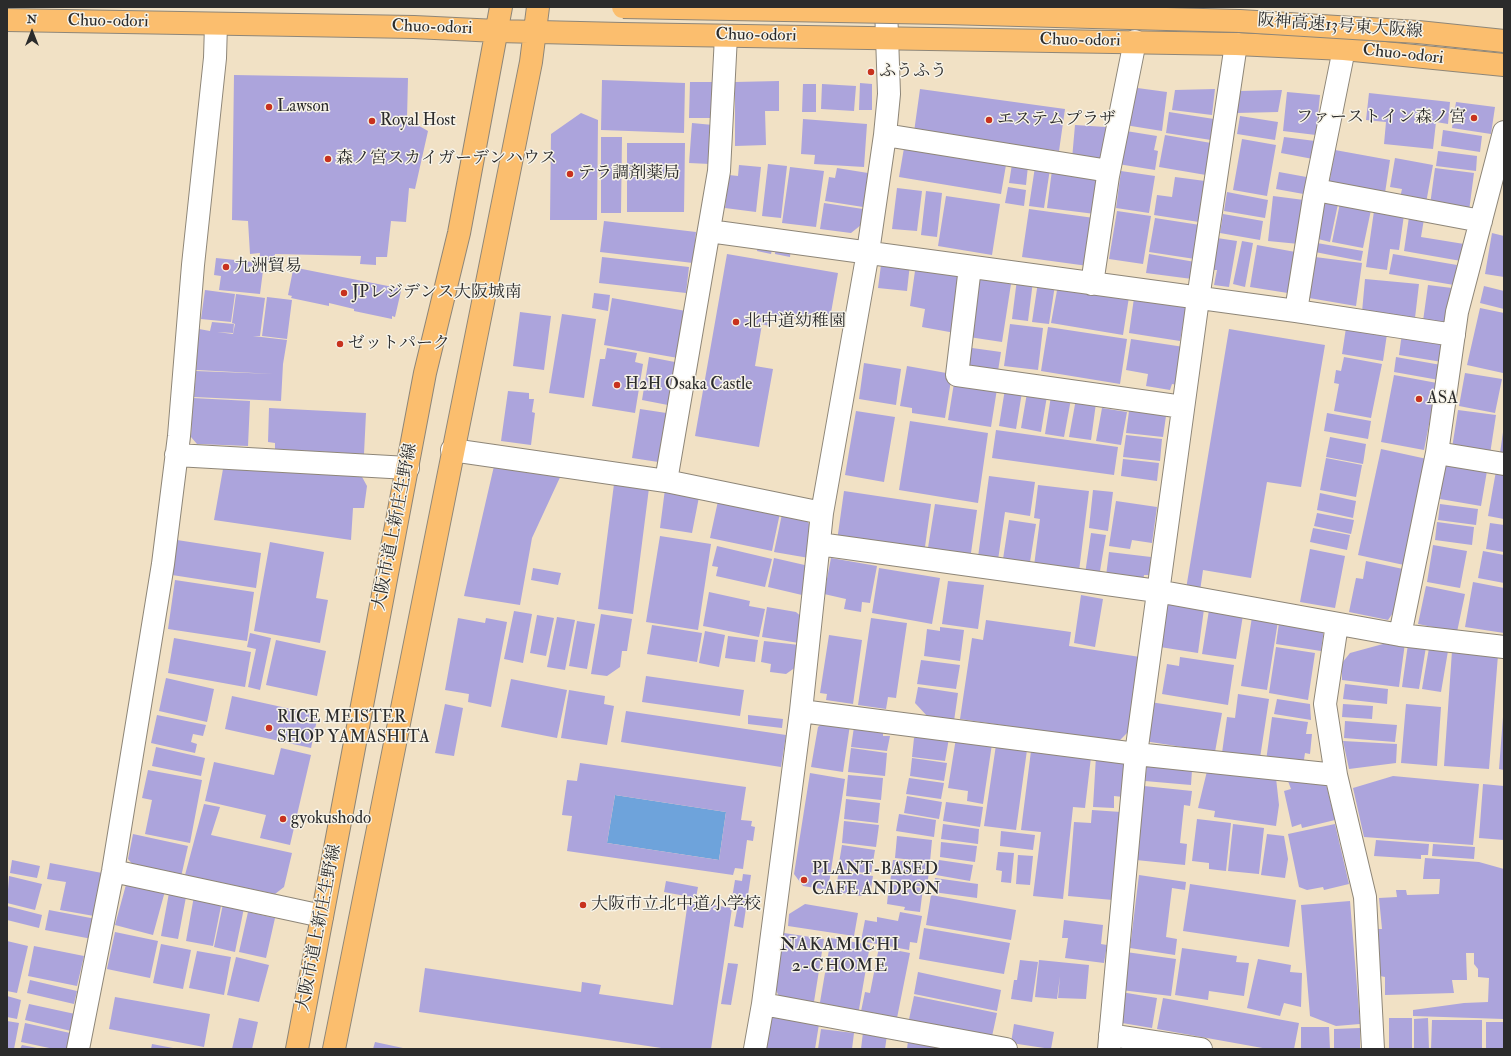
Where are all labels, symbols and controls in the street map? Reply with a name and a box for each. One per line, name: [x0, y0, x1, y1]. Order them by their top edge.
street label: Chuo-odori: [67, 11, 149, 33]
street label: 阪神高速13号東大阪線: [1257, 11, 1423, 43]
north arrow: [12, 12, 52, 52]
text: N: [27, 13, 37, 26]
street label: Chuo-odori: [391, 16, 473, 40]
street label: Chuo-odori: [715, 25, 797, 47]
street label: Chuo-odori: [1039, 30, 1121, 52]
street label: Chuo-odori: [1362, 41, 1444, 69]
place label: ふうふう: [879, 62, 947, 82]
marker: ふうふう: [866, 67, 876, 77]
place label: Lawson: [277, 97, 329, 117]
marker: Lawson: [264, 102, 274, 112]
place label: ファーストイン森ノ宮: [1296, 108, 1466, 128]
place label: エステムプラザ: [997, 110, 1116, 130]
place label: Royal Host: [380, 111, 456, 131]
marker: ファーストイン森ノ宮: [1469, 113, 1479, 123]
marker: エステムプラザ: [984, 115, 994, 125]
marker: Royal Host: [367, 116, 377, 126]
place label: 森ノ宮スカイガーデンハウス: [336, 149, 557, 169]
marker: 森ノ宮スカイガーデンハウス: [323, 154, 333, 164]
place label: テラ調剤薬局: [578, 164, 680, 184]
marker: テラ調剤薬局: [565, 169, 575, 179]
place label: 九洲貿易: [234, 257, 302, 277]
marker: 九洲貿易: [221, 262, 231, 272]
place label: JPレジデンス大阪城南: [352, 283, 522, 303]
marker: JPレジデンス大阪城南: [339, 288, 349, 298]
place label: 北中道幼稚園: [744, 312, 846, 332]
marker: 北中道幼稚園: [731, 317, 741, 327]
place label: ゼットパーク: [348, 334, 450, 354]
marker: ゼットパーク: [335, 339, 345, 349]
place label: H2H Osaka Castle: [625, 375, 752, 395]
marker: H2H Osaka Castle: [612, 380, 622, 390]
place label: ASA: [1427, 389, 1458, 409]
marker: ASA: [1414, 394, 1424, 404]
street label: 大阪市道上新庄生野線: [370, 442, 422, 612]
place label: RICE MEISTER SHOP YAMASHITA: [277, 708, 430, 748]
marker: RICE MEISTER SHOP YAMASHITA: [264, 723, 274, 733]
place label: gyokushodo: [291, 809, 371, 829]
marker: gyokushodo: [278, 814, 288, 824]
street label: 大阪市道上新庄生野線: [294, 843, 346, 1013]
place label: PLANT-BASED CAFE ANDPON: [812, 860, 940, 900]
marker: PLANT-BASED CAFE ANDPON: [799, 875, 809, 885]
place label: 大阪市立北中道小学校: [591, 895, 761, 915]
marker: 大阪市立北中道小学校: [578, 900, 588, 910]
district label: NAKAMICHI 2-CHOME: [780, 935, 900, 978]

